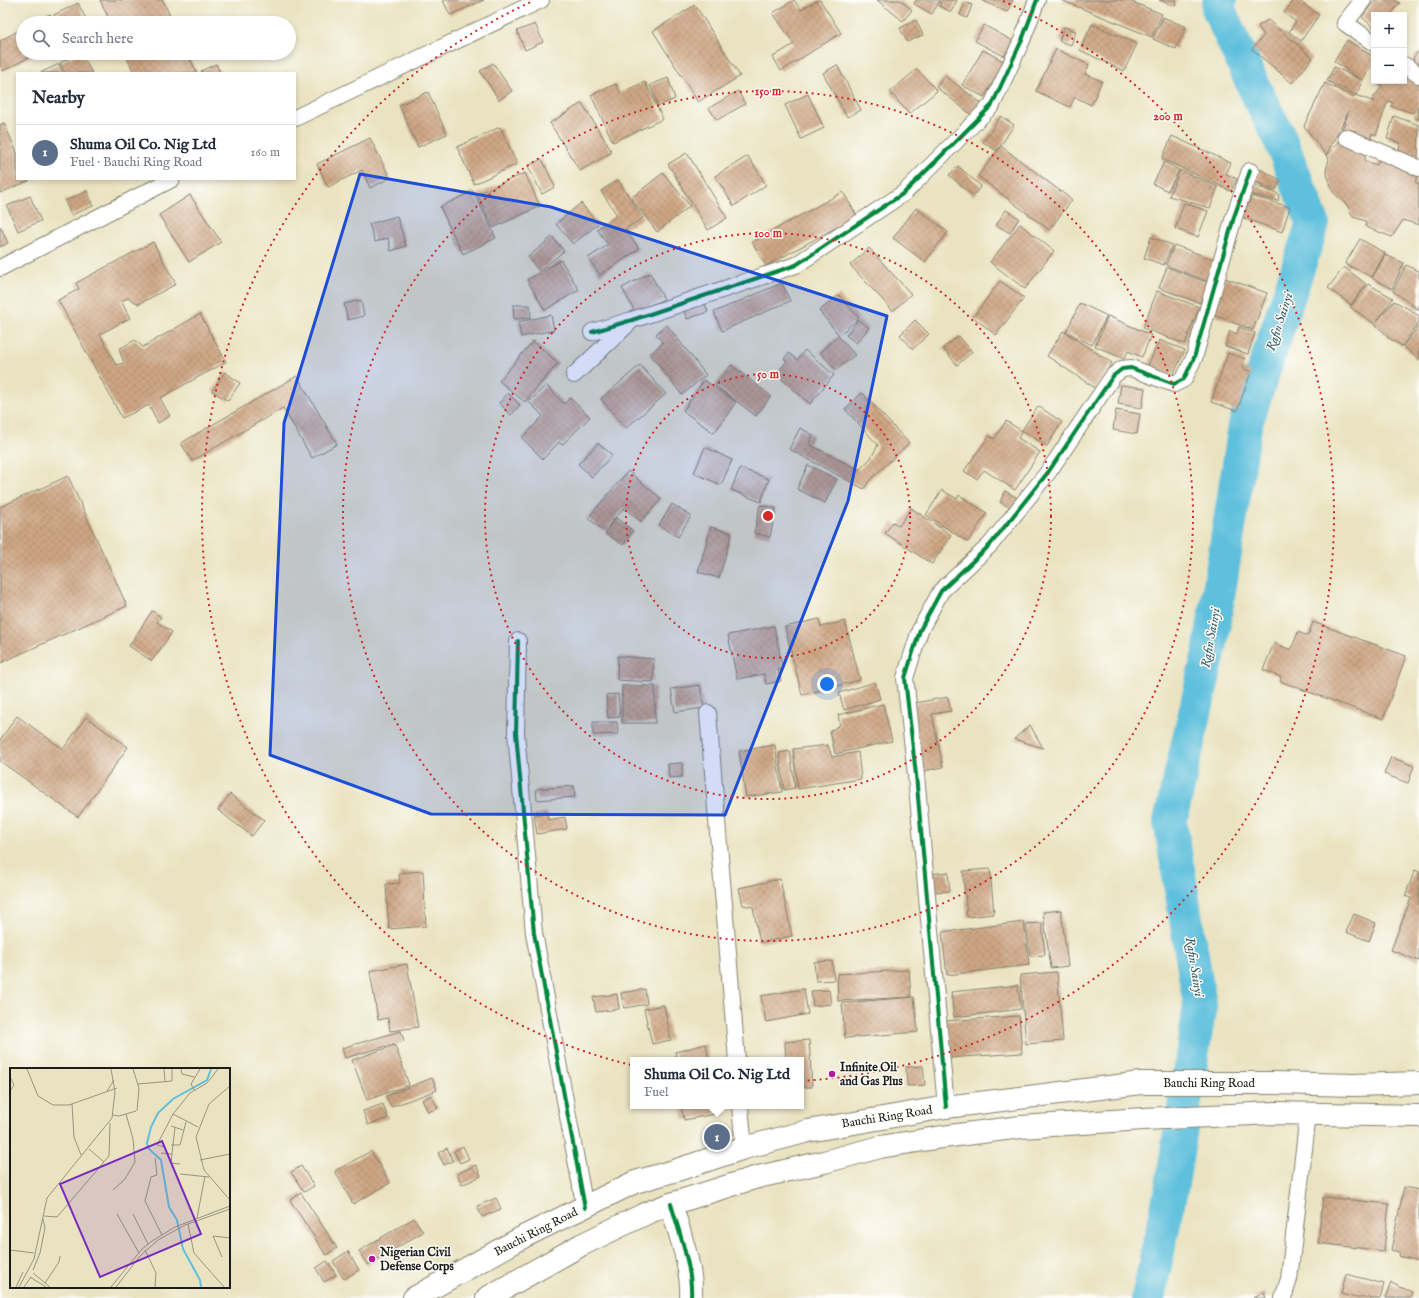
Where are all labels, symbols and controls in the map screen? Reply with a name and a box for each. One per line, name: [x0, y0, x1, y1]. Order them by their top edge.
map controls: [1371, 12, 1407, 84]
button: +: [1371, 12, 1407, 48]
search box: [16, 16, 296, 60]
icon: search: [30, 27, 52, 49]
text: Search here: [62, 29, 133, 48]
button: −: [1371, 48, 1407, 84]
text: 150 m: [755, 84, 782, 99]
text: Nearby: [32, 88, 85, 109]
text: 200 m: [1153, 109, 1183, 124]
text: Shuma Oil Co. Nig Ltd: [70, 135, 216, 154]
text: 1: [43, 144, 47, 161]
text: 160 m: [250, 144, 280, 161]
text: Fuel · Bauchi Ring Road: [70, 154, 202, 171]
text: 100 m: [754, 226, 783, 241]
water label: Rafin Sainyi: [1263, 290, 1298, 353]
text: 50 m: [757, 367, 780, 382]
centre of rings: [761, 509, 775, 523]
water label: Rafin Sainyi: [1197, 606, 1225, 669]
your location: [817, 674, 837, 694]
water label: Rafin Sainyi: [1181, 936, 1207, 999]
popup: [630, 1057, 804, 1109]
place label: Infinite Oil and Gas Plus: [840, 1060, 904, 1089]
text: Shuma Oil Co. Nig Ltd: [644, 1065, 790, 1084]
inset map: [10, 1068, 230, 1288]
marker: Infinite Oil and Gas Plus: [827, 1069, 837, 1079]
street label: Bauchi Ring Road: [1163, 1076, 1255, 1091]
text: Fuel: [644, 1084, 669, 1101]
street label: Bauchi Ring Road: [841, 1102, 934, 1132]
pin: 1: [704, 1122, 730, 1152]
street label: Bauchi Ring Road: [492, 1204, 581, 1259]
place label: Nigerian Civil Defense Corps: [379, 1245, 455, 1275]
marker: Nigerian Civil Defense Corps: [367, 1254, 377, 1264]

